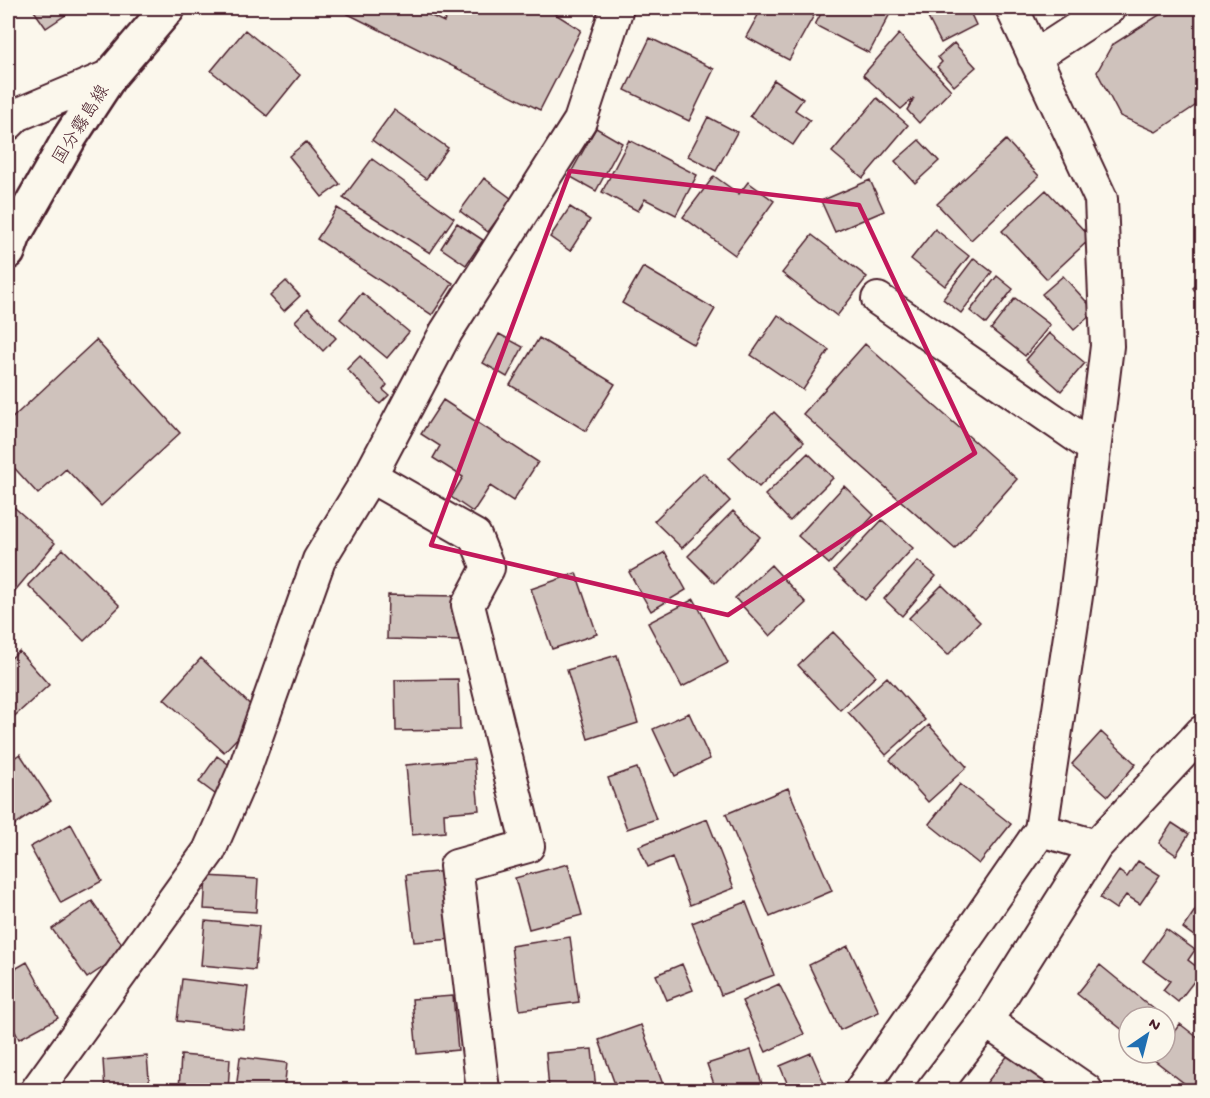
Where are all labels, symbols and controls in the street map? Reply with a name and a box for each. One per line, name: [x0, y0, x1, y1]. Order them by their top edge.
street label: 国分霧島線: [49, 81, 115, 169]
north arrow: [1117, 1005, 1177, 1065]
text: N: [1144, 1015, 1164, 1037]

